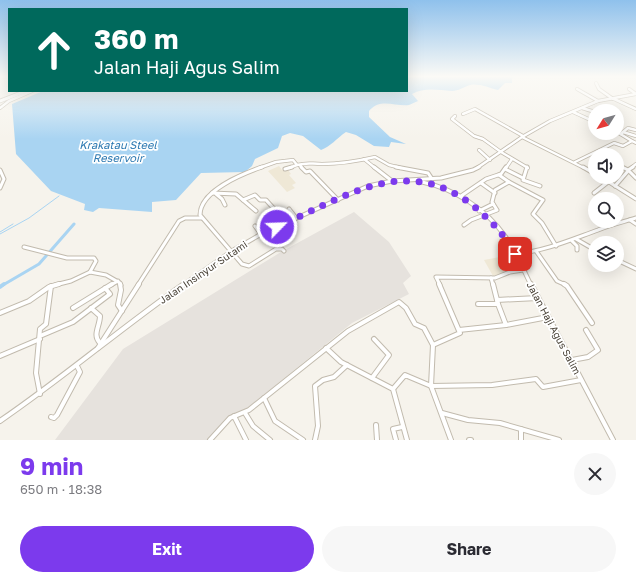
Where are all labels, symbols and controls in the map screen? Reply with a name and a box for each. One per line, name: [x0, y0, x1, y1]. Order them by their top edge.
text: 360 m: [94, 22, 179, 55]
icon: ahead: [28, 24, 80, 76]
text: Jalan Haji Agus Salim: [94, 56, 280, 78]
north arrow: [588, 104, 624, 140]
map controls: [588, 104, 624, 272]
water label: Krakatau Steel Reservoir: [79, 138, 157, 164]
button: sound: [588, 148, 624, 184]
button: search: [588, 192, 624, 228]
position arrow: [256, 206, 298, 248]
button: layers: [588, 236, 624, 272]
pin: [498, 237, 532, 271]
street label: Jalan Insinyur Sutami: [157, 238, 249, 306]
icon: arrive: [504, 243, 526, 265]
street label: Jalan Haji Agus Salim: [524, 280, 584, 376]
text: 9 min: [20, 451, 83, 480]
button: close: [574, 453, 616, 495]
text: 650 m · 18:38: [20, 481, 102, 497]
button: Exit: [20, 526, 314, 572]
button: Share: [322, 526, 616, 572]

